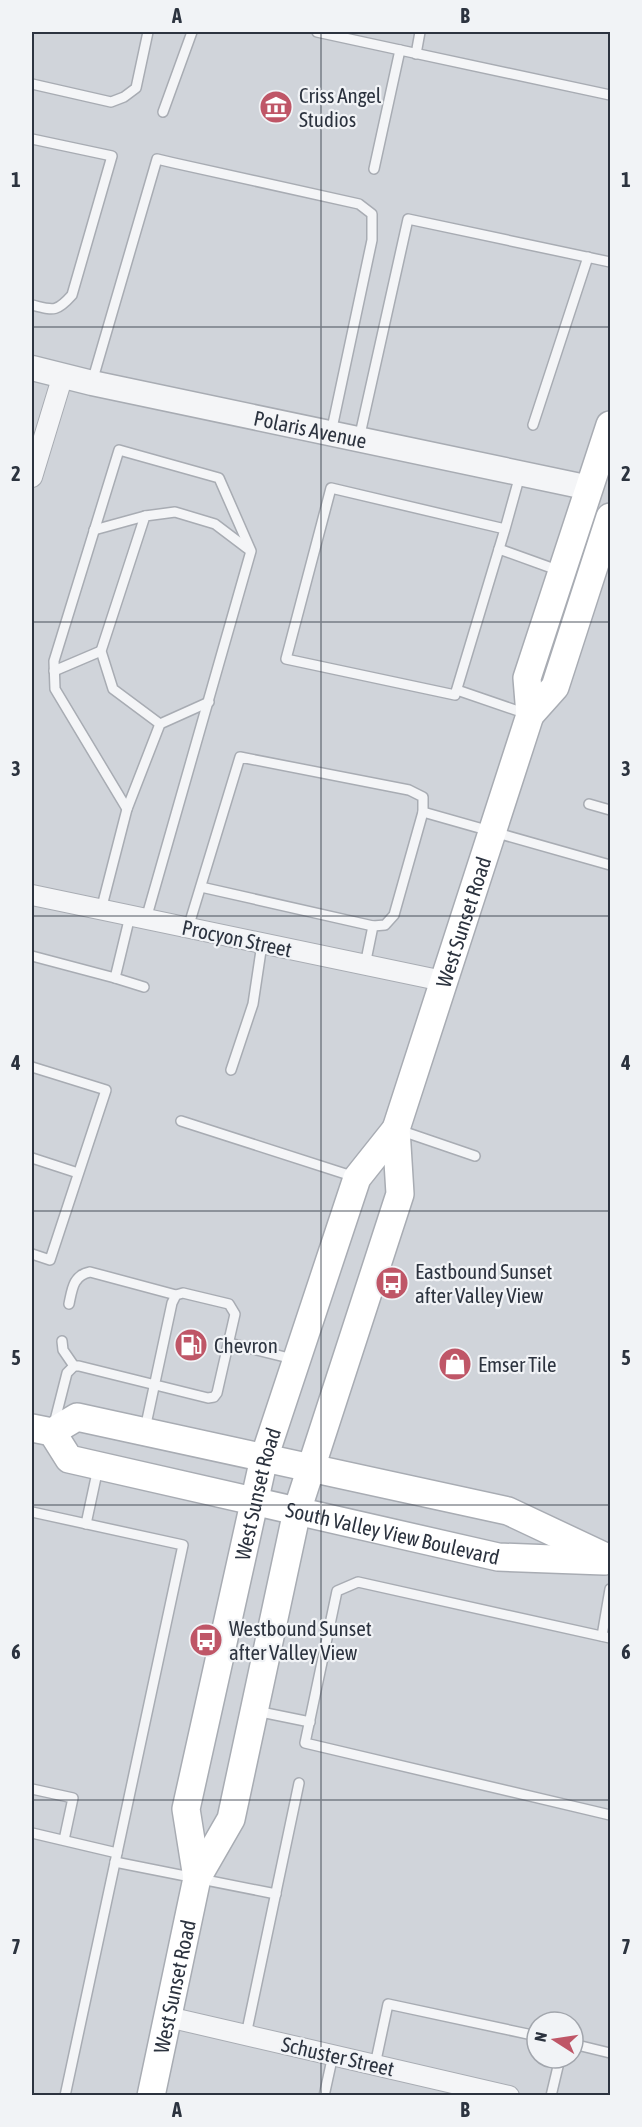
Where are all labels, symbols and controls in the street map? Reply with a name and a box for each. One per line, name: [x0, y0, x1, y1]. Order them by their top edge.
text: A: [171, 4, 182, 27]
text: B: [460, 4, 470, 27]
place label: Criss Angel Studios: [299, 83, 382, 131]
museum icon: Criss Angel Studios: [258, 89, 294, 125]
text: 1: [11, 168, 21, 191]
text: 1: [621, 168, 631, 191]
street label: Polaris Avenue: [252, 405, 369, 453]
text: 2: [11, 462, 21, 485]
text: 2: [621, 462, 631, 485]
text: 3: [11, 757, 21, 780]
text: 3: [621, 757, 631, 780]
street label: West Sunset Road: [431, 854, 495, 990]
street label: Procyon Street: [180, 915, 294, 961]
text: 4: [10, 1051, 21, 1074]
text: 4: [620, 1051, 631, 1074]
place label: Eastbound Sunset after Valley View: [415, 1259, 552, 1307]
bus stop icon: Eastbound Sunset after Valley View: [374, 1265, 410, 1301]
fuel station icon: Chevron: [173, 1327, 209, 1363]
place label: Chevron: [214, 1333, 278, 1357]
text: 5: [11, 1346, 21, 1369]
shop icon: Emser Tile: [437, 1346, 473, 1382]
text: 5: [621, 1346, 631, 1369]
place label: Emser Tile: [478, 1352, 557, 1376]
street label: West Sunset Road: [230, 1424, 285, 1562]
street label: South Valley View Boulevard: [284, 1497, 502, 1569]
place label: Westbound Sunset after Valley View: [229, 1616, 372, 1664]
bus stop icon: Westbound Sunset after Valley View: [188, 1622, 224, 1658]
text: 6: [11, 1640, 21, 1663]
text: 6: [621, 1640, 631, 1663]
street label: West Sunset Road: [148, 1918, 200, 2055]
text: 7: [11, 1935, 21, 1958]
text: 7: [621, 1935, 631, 1958]
north arrow: [525, 2010, 585, 2070]
text: N: [531, 2030, 550, 2043]
street label: Schuster Street: [279, 2031, 397, 2081]
text: A: [171, 2098, 182, 2121]
text: B: [460, 2098, 470, 2121]

